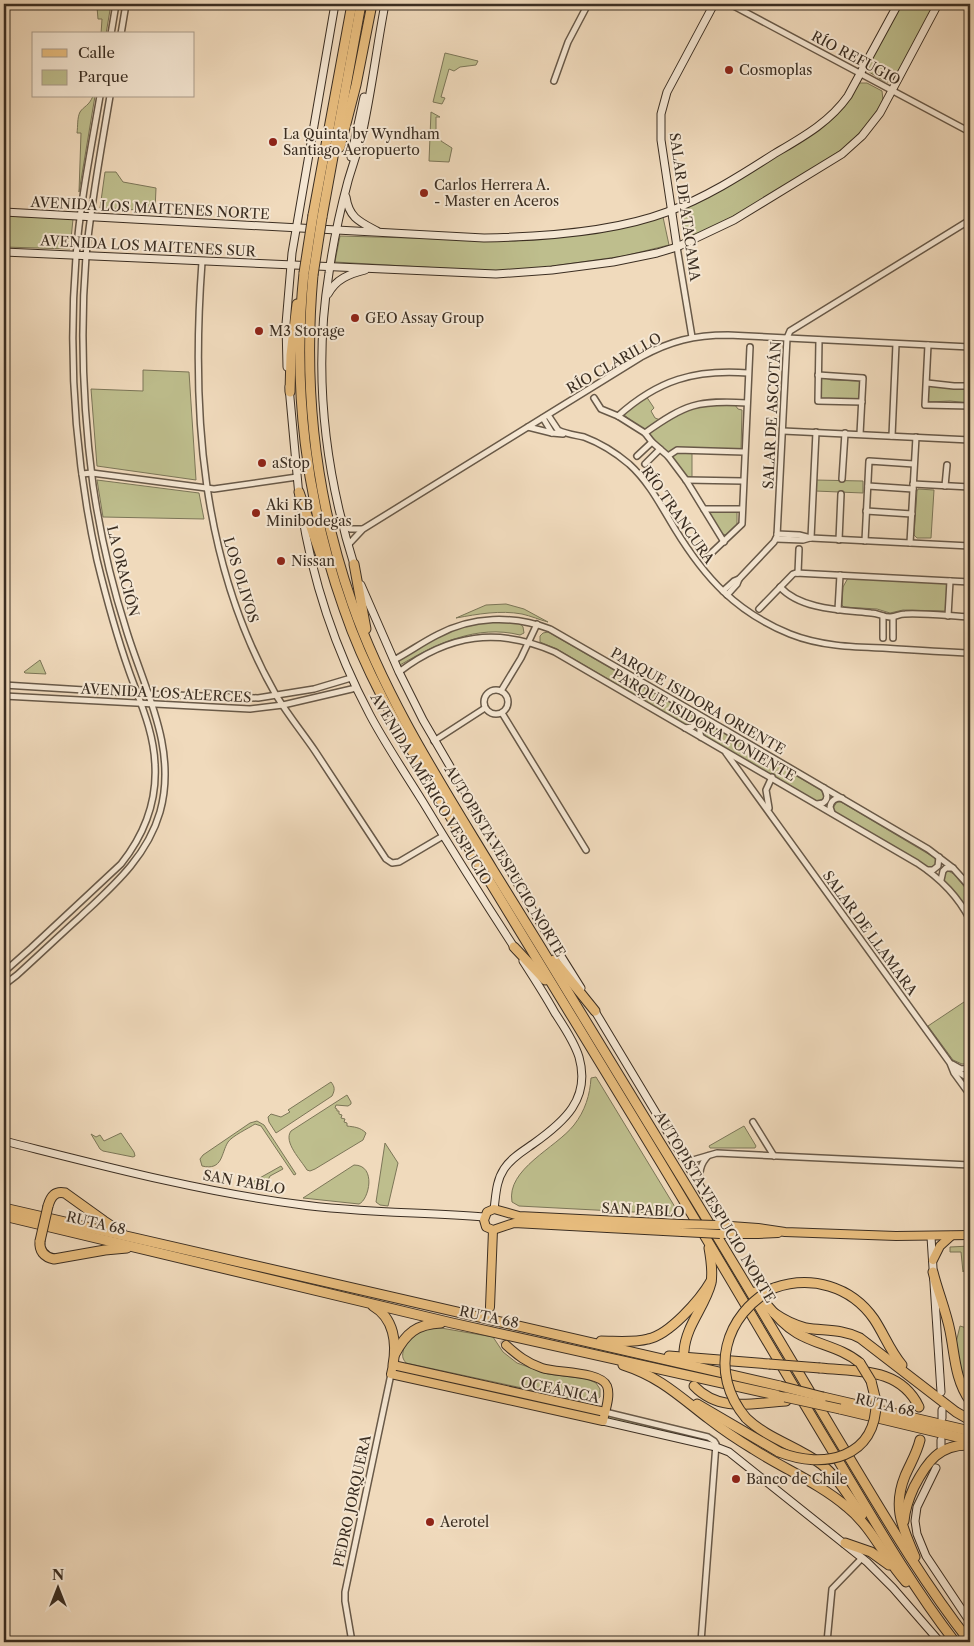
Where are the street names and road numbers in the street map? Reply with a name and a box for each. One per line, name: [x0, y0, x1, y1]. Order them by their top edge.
street label: RÍO REFUGIO: [808, 26, 904, 89]
street label: SALAR DE ATACAMA: [666, 132, 704, 283]
street label: AVENIDA LOS MAITENES NORTE: [29, 193, 270, 223]
street label: AVENIDA LOS MAITENES SUR: [39, 231, 257, 261]
street label: RÍO CLARILLO: [563, 328, 665, 397]
street label: SALAR DE ASCOTÁN: [759, 340, 785, 489]
street label: RÍO TRANCURA: [638, 462, 720, 568]
street label: LA ORACIÓN: [103, 523, 144, 619]
street label: LOS OLIVOS: [219, 535, 263, 625]
street label: PARQUE ISIDORA ORIENTE: [607, 644, 789, 758]
street label: PARQUE ISIDORA PONIENTE: [609, 665, 799, 785]
street label: AVENIDA LOS ALERCES: [79, 679, 252, 706]
street label: AVENIDA AMÉRICO VESPUCIO: [366, 689, 496, 888]
street label: AUTOPISTA VESPUCIO NORTE: [440, 761, 569, 960]
street label: SALAR DE LLAMARA: [819, 867, 922, 999]
street label: AUTOPISTA VESPUCIO NORTE: [650, 1107, 779, 1306]
street label: SAN PABLO: [201, 1166, 287, 1198]
street label: SAN PABLO: [601, 1199, 685, 1221]
street label: RUTA 68: [65, 1207, 127, 1239]
street label: RUTA 68: [458, 1302, 520, 1332]
street label: OCEÁNICA: [519, 1373, 602, 1407]
street label: RUTA 68: [854, 1389, 916, 1421]
street label: PEDRO JORQUERA: [329, 1433, 375, 1569]

